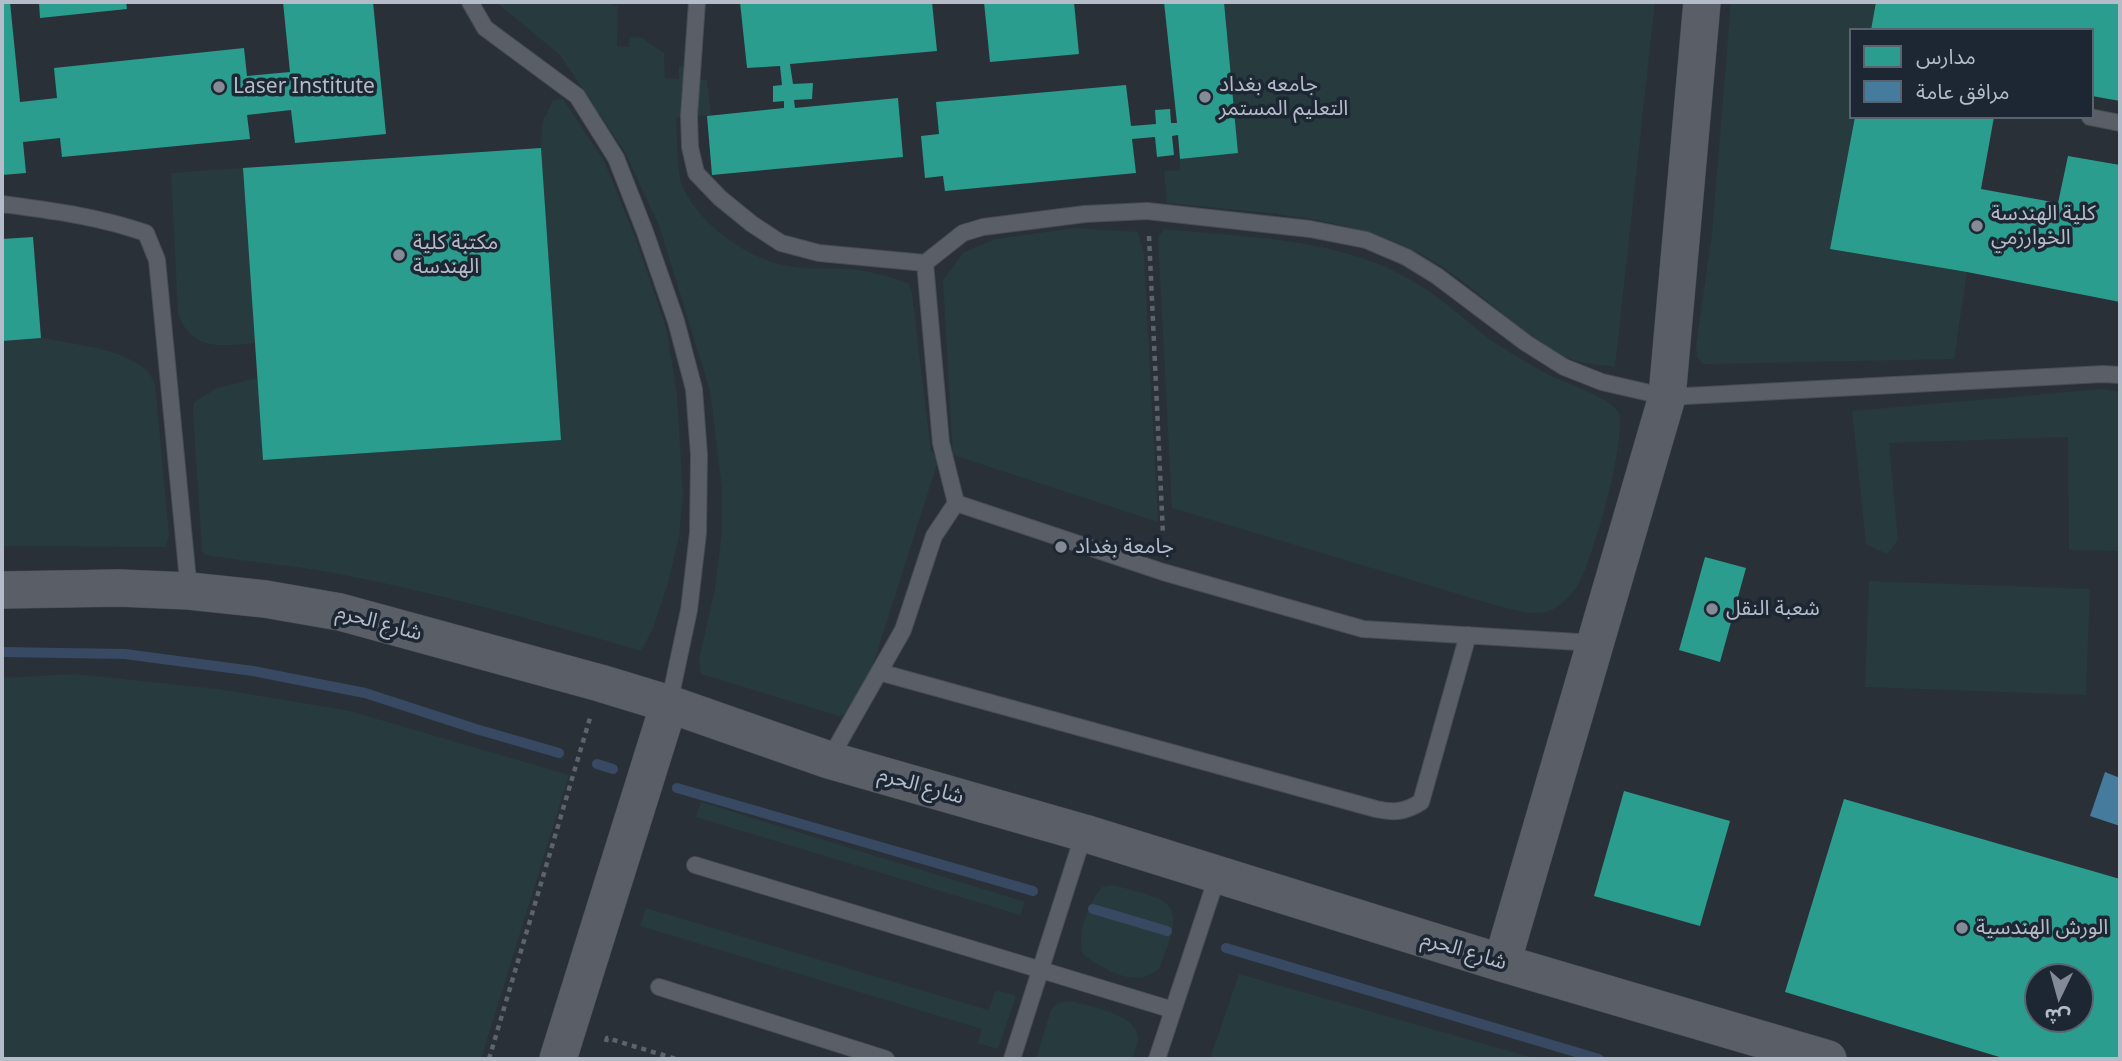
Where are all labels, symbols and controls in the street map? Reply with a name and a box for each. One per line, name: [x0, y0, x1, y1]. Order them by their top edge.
legend: [1849, 28, 2094, 119]
text: مدارس: [1916, 42, 1976, 70]
place label: جامعه بغداد التعليم المستمر: [1219, 72, 1348, 122]
place label: Laser Institute: [233, 74, 375, 100]
text: مرافق عامة: [1916, 77, 2010, 105]
marker: Laser Institute: [211, 79, 227, 95]
marker: جامعه بغداد التعليم المستمر: [1197, 89, 1213, 105]
place label: كلية الهندسة الخوارزمي: [1991, 201, 2096, 251]
marker: كلية الهندسة الخوارزمي: [1969, 218, 1985, 234]
place label: مكتبة كلية الهندسة: [413, 230, 498, 280]
marker: مكتبة كلية الهندسة: [391, 247, 407, 263]
place label: جامعة بغداد: [1075, 534, 1174, 560]
marker: جامعة بغداد: [1053, 539, 1069, 555]
place label: شعبة النقل: [1726, 596, 1820, 622]
street label: شارع الحرم: [333, 599, 425, 647]
marker: شعبة النقل: [1704, 601, 1720, 617]
street label: شارع الحرم: [875, 762, 967, 810]
place label: الورش الهندسية: [1976, 915, 2108, 941]
marker: الورش الهندسية: [1954, 920, 1970, 936]
street label: شارع الحرم: [1418, 926, 1510, 976]
north arrow: [2024, 963, 2094, 1033]
text: ش: [2043, 1003, 2071, 1031]

